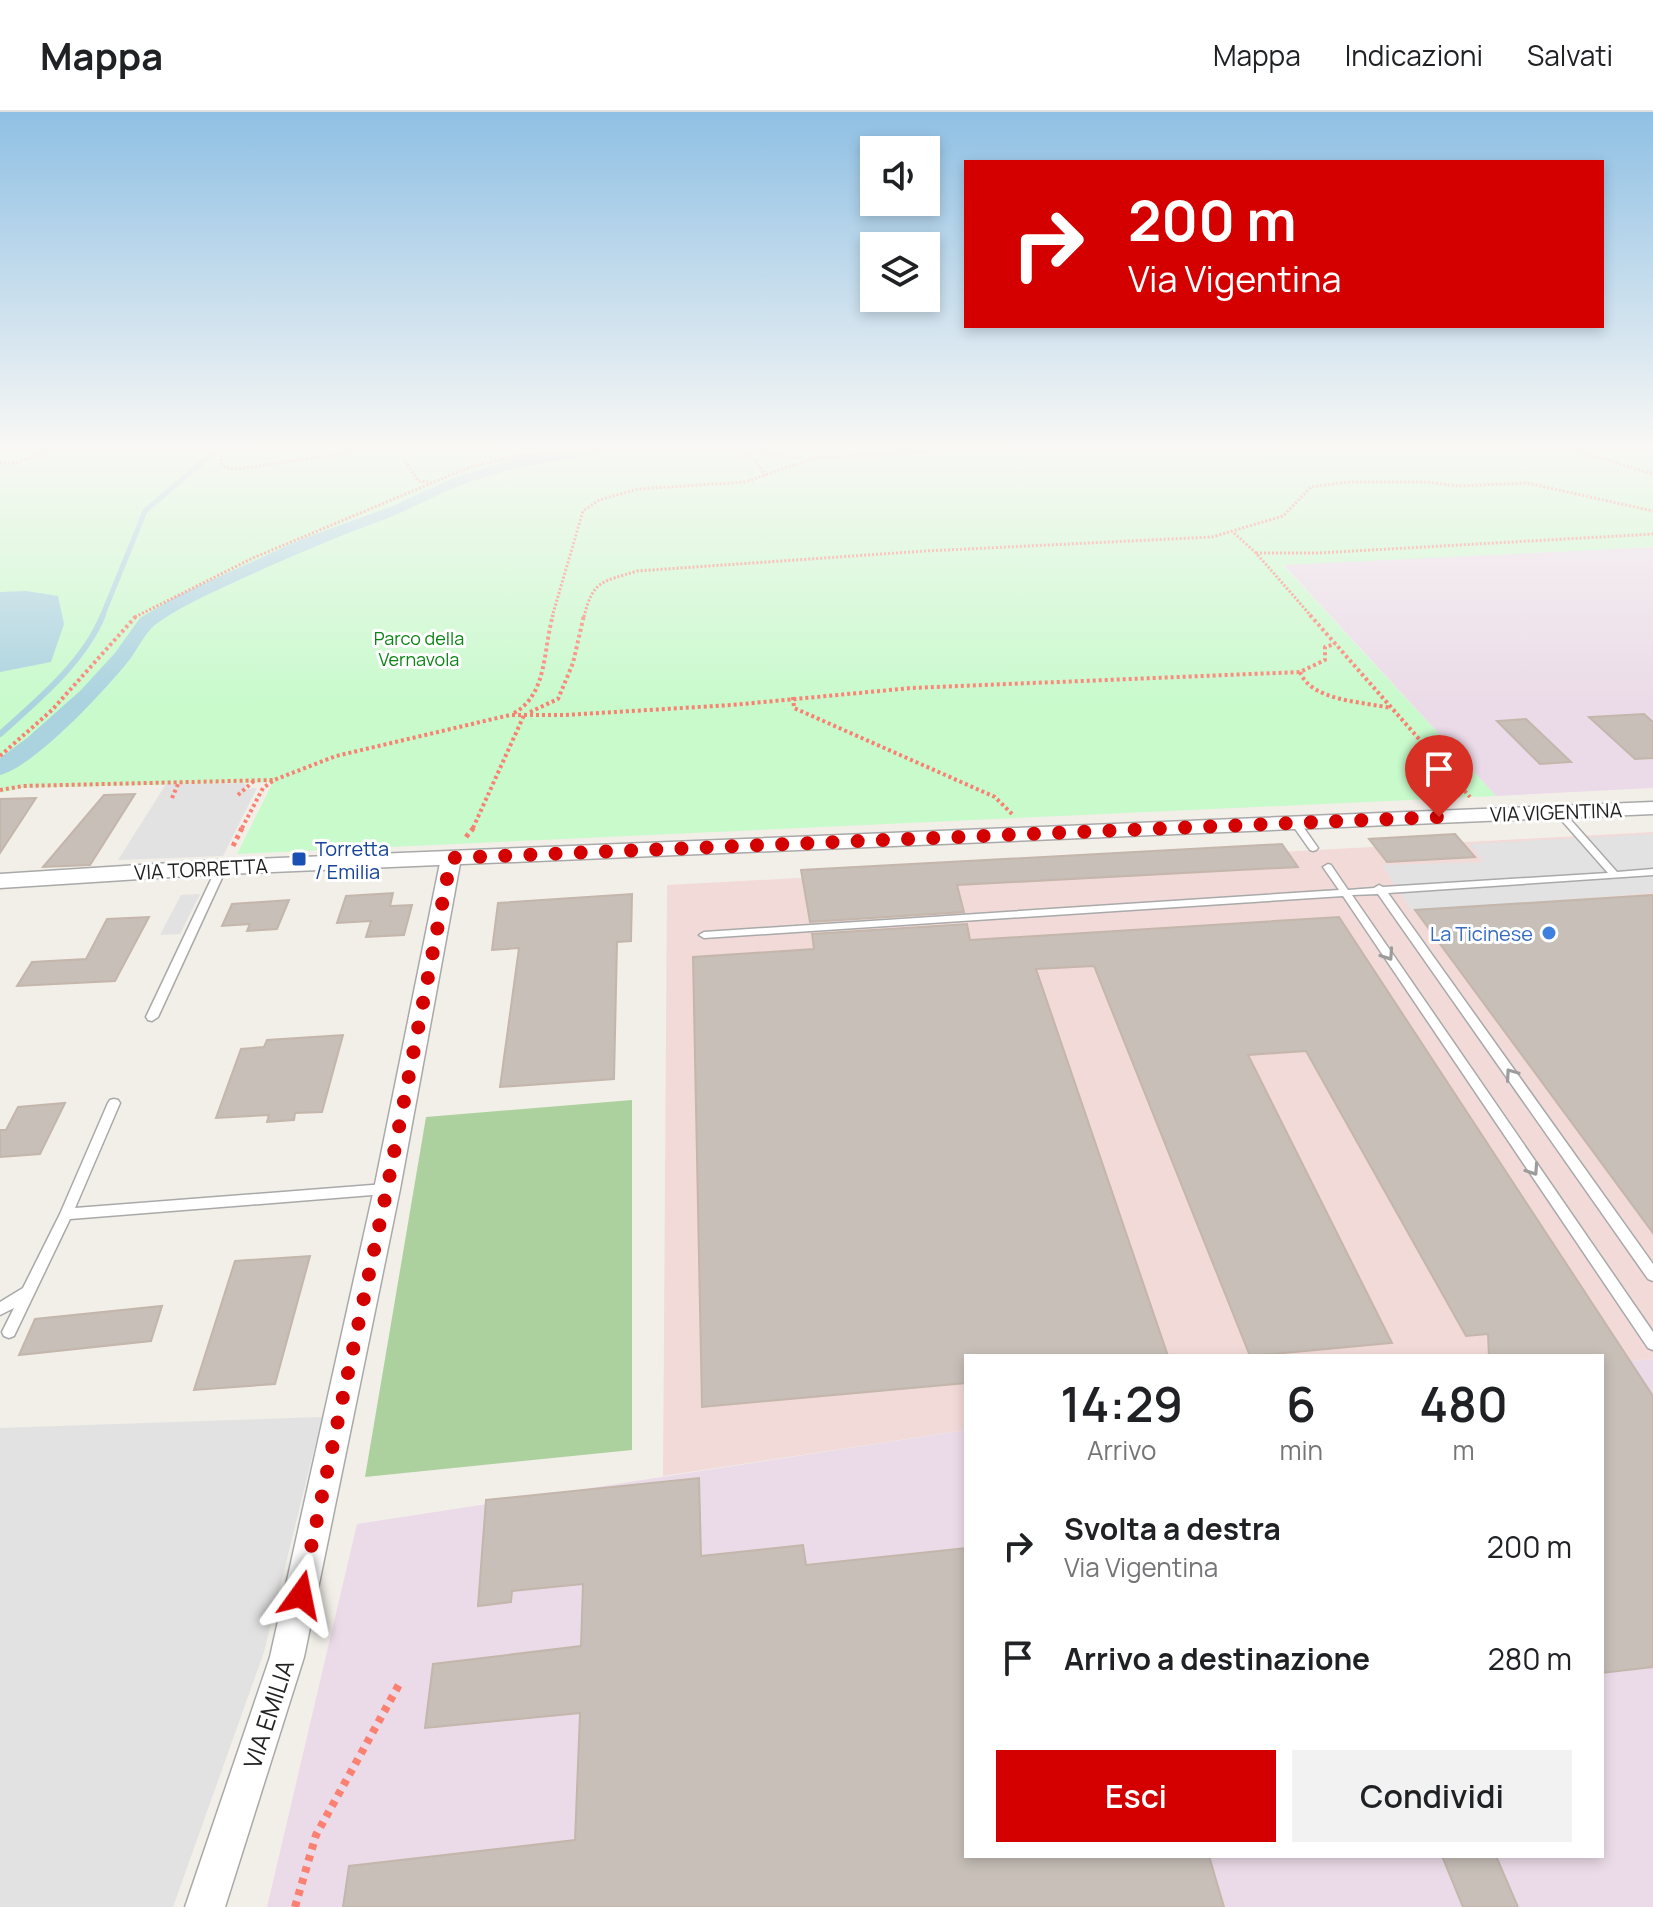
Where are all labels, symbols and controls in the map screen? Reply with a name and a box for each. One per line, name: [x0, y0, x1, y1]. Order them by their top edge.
text: Mappa: [40, 29, 163, 81]
text: Mappa: [1213, 36, 1301, 74]
text: Indicazioni: [1345, 36, 1483, 74]
text: Salvati: [1527, 36, 1613, 74]
map controls: [860, 136, 940, 312]
button: sound: [860, 136, 940, 216]
text: 200 m: [1128, 181, 1297, 258]
icon: right: [996, 192, 1100, 296]
button: layers: [860, 232, 940, 312]
text: Via Vigentina: [1128, 254, 1341, 303]
park label: Parco della Vernavola: [374, 626, 464, 671]
pin: [1405, 735, 1473, 817]
icon: arrive: [1417, 747, 1461, 791]
street label: VIA VIGENTINA: [1489, 796, 1623, 828]
place label: Torretta / Emilia: [315, 835, 389, 885]
marker: Torretta / Emilia: [290, 850, 308, 868]
street label: VIA TORRETTA: [134, 852, 269, 886]
place label: La Ticinese: [1430, 920, 1533, 947]
marker: La Ticinese: [1540, 924, 1558, 942]
one-way arrow: [1378, 946, 1393, 961]
one-way arrow: [1506, 1069, 1521, 1083]
one-way arrow: [1524, 1162, 1539, 1176]
text: 14:29: [1060, 1371, 1183, 1436]
text: 6: [1286, 1371, 1316, 1436]
text: 480: [1419, 1371, 1508, 1436]
text: Arrivo: [1087, 1432, 1156, 1468]
text: min: [1279, 1432, 1323, 1468]
text: m: [1452, 1432, 1475, 1468]
text: Svolta a destra: [1064, 1508, 1281, 1549]
icon: right: [996, 1524, 1040, 1568]
text: 200 m: [1487, 1526, 1572, 1567]
text: Via Vigentina: [1064, 1549, 1218, 1585]
position arrow: [259, 1553, 343, 1637]
icon: arrive: [996, 1636, 1040, 1680]
text: Arrivo a destinazione: [1064, 1638, 1370, 1679]
text: 280 m: [1488, 1638, 1572, 1679]
street label: VIA EMILIA: [235, 1655, 301, 1773]
button: Esci: [996, 1750, 1276, 1842]
button: Condividi: [1292, 1750, 1572, 1842]

